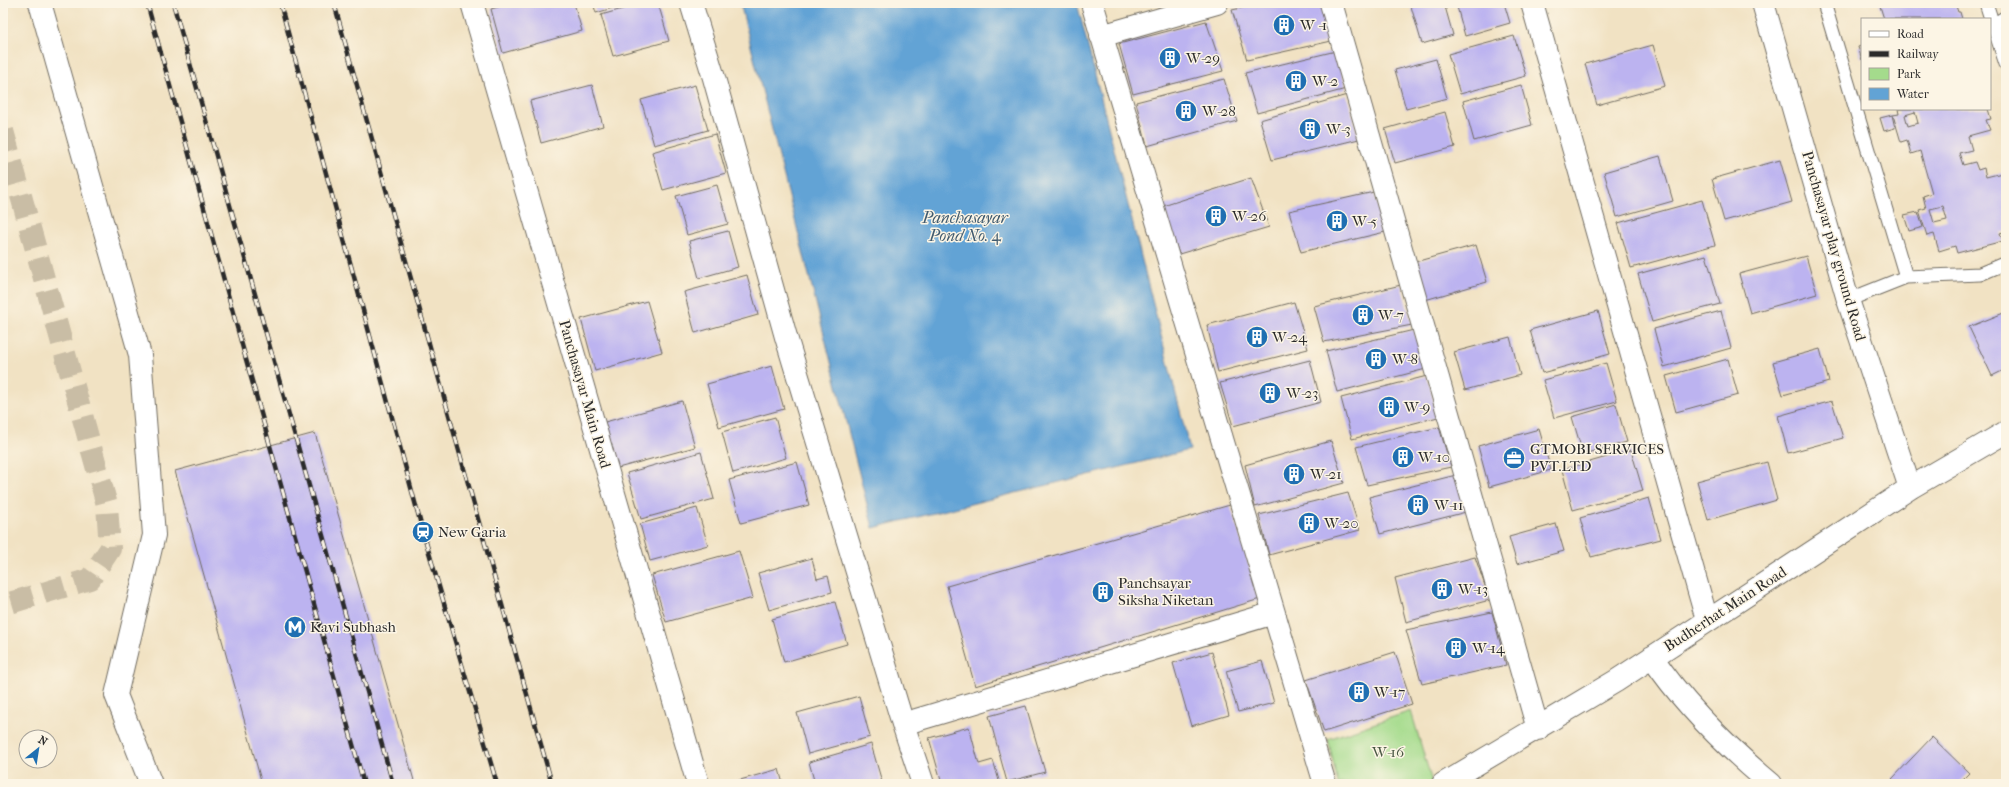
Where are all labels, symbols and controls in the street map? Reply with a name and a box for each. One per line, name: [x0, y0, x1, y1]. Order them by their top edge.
building icon: W -1: [1271, 12, 1297, 38]
place label: W -1: [1299, 16, 1327, 34]
legend: [1861, 18, 1991, 110]
text: Road: [1897, 27, 1924, 41]
building icon: W-29: [1157, 45, 1183, 71]
text: Railway: [1897, 47, 1939, 61]
place label: W-29: [1185, 49, 1220, 67]
text: Park: [1897, 67, 1922, 81]
building icon: W-2: [1283, 68, 1309, 94]
place label: W-2: [1311, 72, 1339, 90]
text: Water: [1896, 87, 1930, 101]
building icon: W-28: [1173, 98, 1199, 124]
place label: W-28: [1201, 102, 1236, 120]
building icon: W-3: [1297, 116, 1323, 142]
place label: W-3: [1325, 120, 1351, 138]
street label: Panchasayar play ground Road: [1798, 149, 1870, 344]
building icon: W-26: [1203, 203, 1229, 229]
place label: W-26: [1231, 207, 1267, 225]
water label: Panchasayar Pond No. 4: [921, 208, 1010, 245]
building icon: W-5: [1324, 208, 1350, 234]
place label: W-5: [1351, 212, 1377, 230]
building icon: W-7: [1350, 302, 1376, 328]
place label: W-7: [1377, 306, 1404, 324]
street label: Panchasayar Main Road: [555, 318, 615, 471]
building icon: W-24: [1244, 324, 1270, 350]
place label: W-24: [1271, 328, 1308, 346]
building icon: W-8: [1363, 346, 1389, 372]
place label: W-8: [1391, 350, 1418, 368]
building icon: W-23: [1257, 380, 1283, 406]
place label: W-23: [1285, 384, 1318, 402]
building icon: W-9: [1376, 394, 1402, 420]
place label: W-9: [1403, 398, 1431, 416]
place label: GTMOBI SERVICES PVT.LTD: [1530, 440, 1664, 475]
building icon: W-10: [1390, 444, 1416, 470]
office icon: GTMOBI SERVICES PVT.LTD: [1501, 445, 1527, 471]
place label: W-10: [1417, 448, 1450, 466]
building icon: W-21: [1281, 461, 1307, 487]
place label: W-21: [1309, 465, 1342, 483]
building icon: W-11: [1405, 492, 1431, 518]
place label: W-11: [1433, 496, 1463, 514]
building icon: W-20: [1296, 510, 1322, 536]
place label: W-20: [1323, 514, 1359, 532]
station icon: New Garia: [410, 519, 436, 545]
place label: New Garia: [438, 523, 507, 541]
street label: Budherhat Main Road: [1660, 562, 1790, 655]
place label: Panchsayar Siksha Niketan: [1118, 574, 1214, 609]
building icon: W-13: [1429, 576, 1455, 602]
building icon: Panchsayar Siksha Niketan: [1090, 579, 1116, 605]
place label: W-13: [1457, 580, 1488, 598]
metro station icon: Kavi Subhash: [282, 614, 308, 640]
place label: Kavi Subhash: [310, 618, 397, 636]
building icon: W-14: [1443, 635, 1469, 661]
place label: W-14: [1471, 639, 1506, 657]
building icon: W-17: [1346, 679, 1372, 705]
place label: W-17: [1373, 683, 1405, 701]
north arrow: [18, 729, 58, 769]
text: N: [36, 733, 50, 749]
park label: W-16: [1371, 743, 1405, 761]

